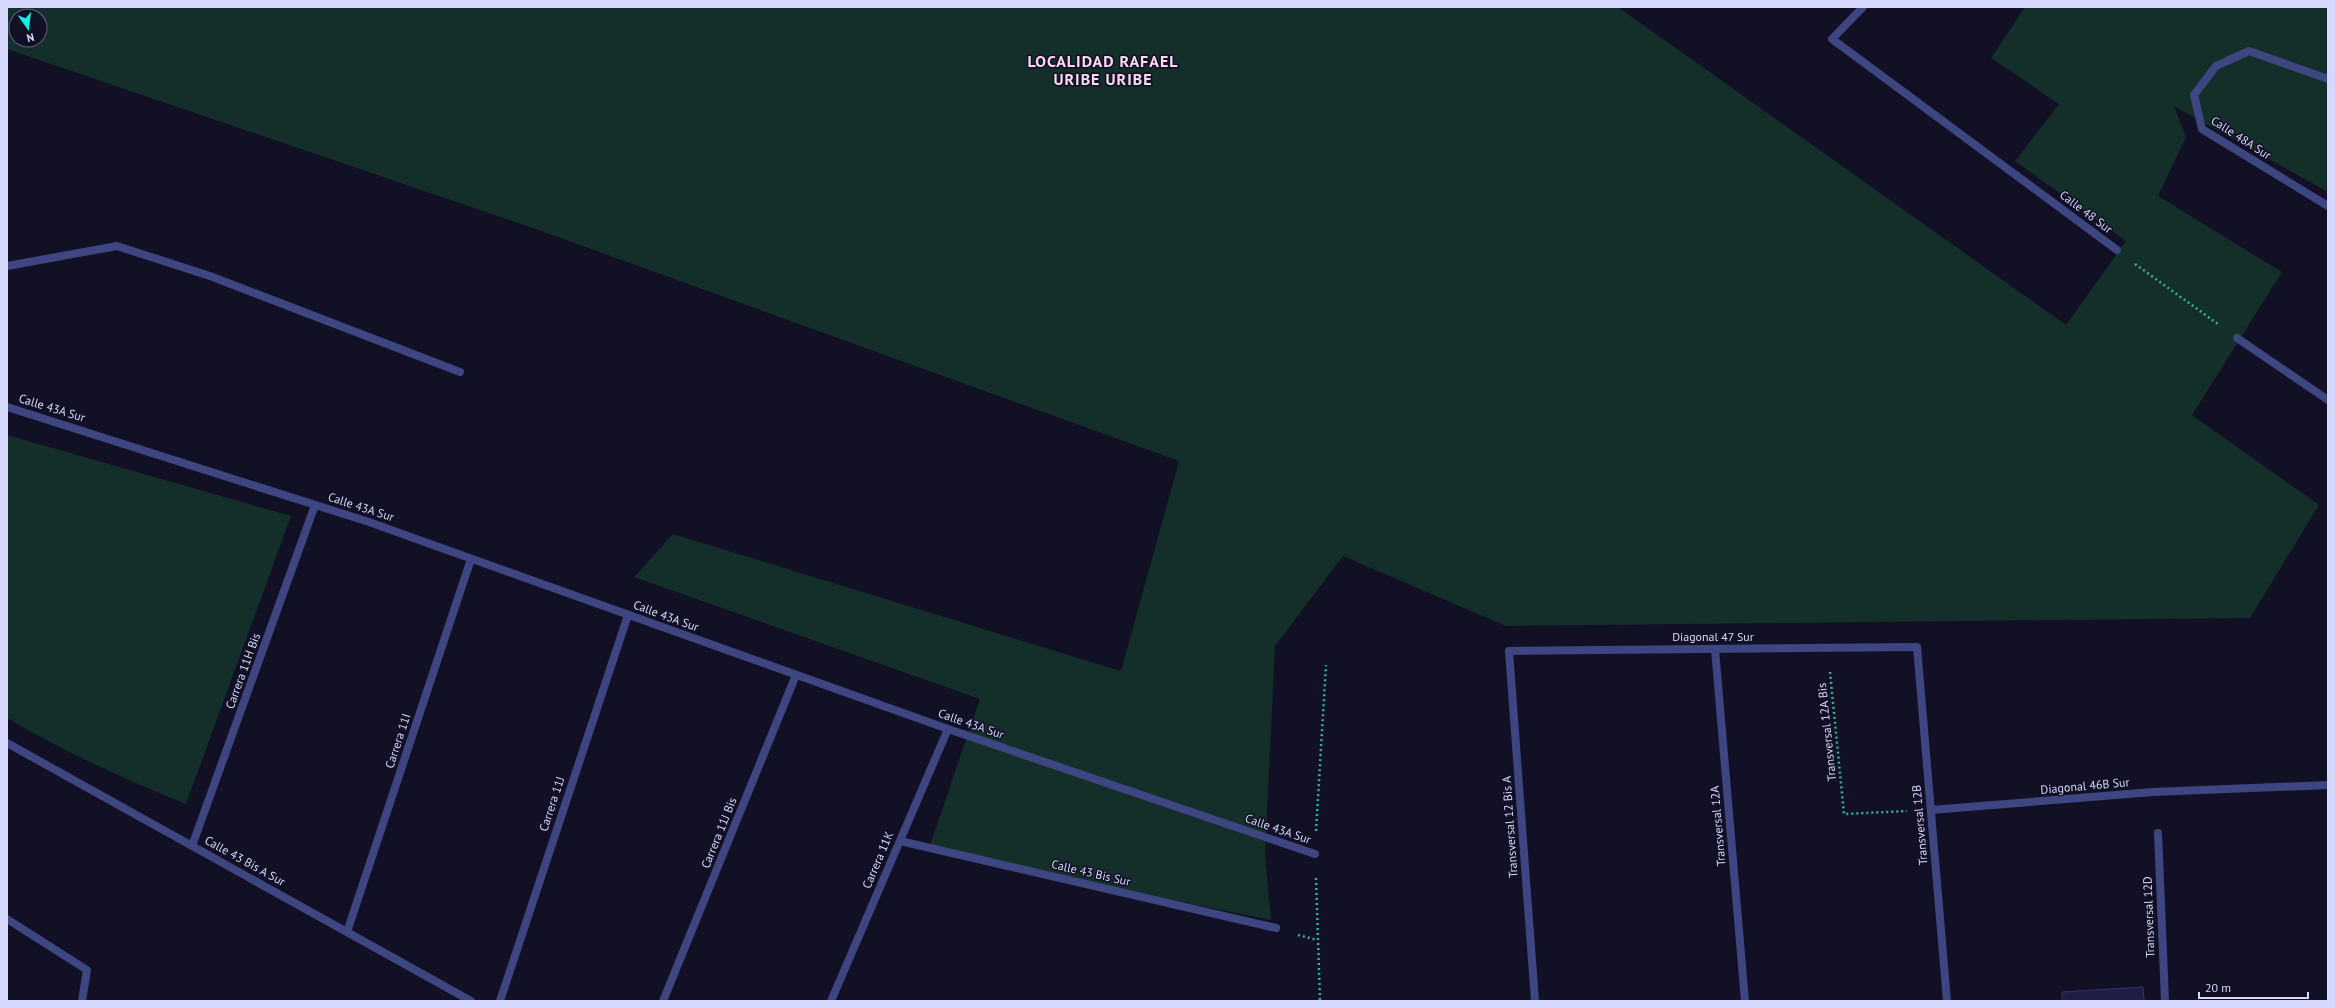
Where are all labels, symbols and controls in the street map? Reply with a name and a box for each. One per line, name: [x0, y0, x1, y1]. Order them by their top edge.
north arrow: [8, 8, 48, 48]
text: N: [25, 30, 36, 45]
district label: LOCALIDAD RAFAEL URIBE URIBE: [1027, 51, 1179, 89]
street label: Calle 48A Sur: [2208, 113, 2274, 163]
street label: Calle 48 Sur: [2057, 187, 2116, 236]
street label: Calle 43A Sur: [17, 390, 87, 425]
street label: Calle 43A Sur: [326, 489, 396, 524]
street label: Calle 43A Sur: [631, 597, 701, 634]
street label: Diagonal 47 Sur: [1672, 629, 1754, 644]
street label: Carrera 11H Bis: [222, 631, 263, 711]
street label: Transversal 12A Bis: [1814, 682, 1839, 782]
street label: Calle 43A Sur: [936, 705, 1006, 742]
street label: Carrera 11I: [382, 712, 413, 770]
street label: Diagonal 46B Sur: [2040, 774, 2130, 797]
street label: Carrera 11J: [536, 775, 567, 833]
street label: Transversal 12 Bis A: [1498, 776, 1521, 878]
street label: Transversal 12B: [1909, 784, 1930, 866]
street label: Transversal 12A: [1707, 785, 1728, 867]
street label: Carrera 11J Bis: [698, 795, 740, 870]
street label: Calle 43A Sur: [1243, 810, 1313, 847]
street label: Carrera 11K: [859, 829, 896, 891]
street label: Calle 43 Bis A Sur: [202, 832, 288, 889]
street label: Calle 43 Bis Sur: [1050, 856, 1132, 889]
street label: Transversal 12D: [2140, 876, 2157, 958]
scale bar: [2199, 974, 2308, 1000]
text: 20 m: [2205, 980, 2231, 995]

